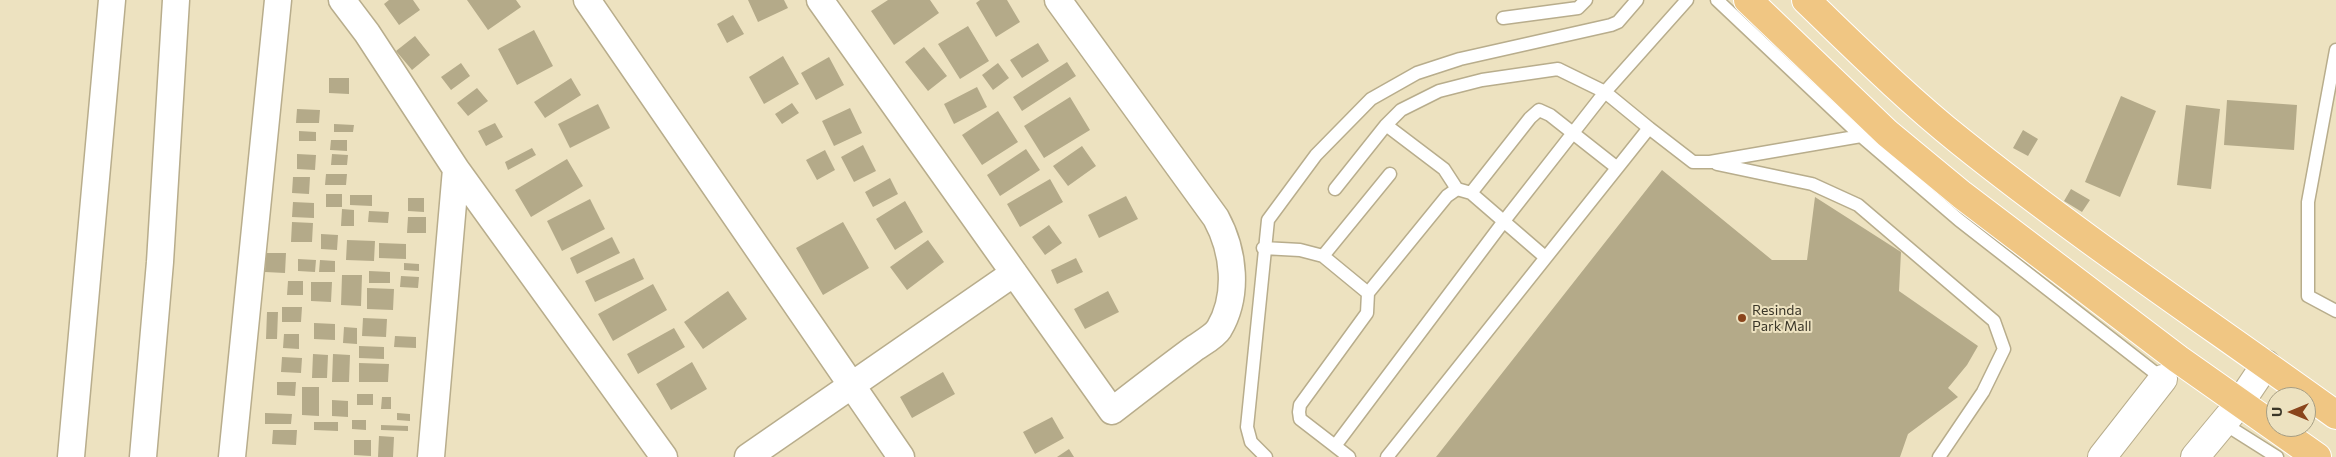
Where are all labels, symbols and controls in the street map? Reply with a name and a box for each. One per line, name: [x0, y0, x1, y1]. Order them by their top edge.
place label: Resinda Park Mall: [1752, 302, 1812, 334]
marker: Resinda Park Mall: [1736, 312, 1748, 324]
north arrow: [2266, 387, 2316, 437]
text: U: [2268, 407, 2285, 417]

